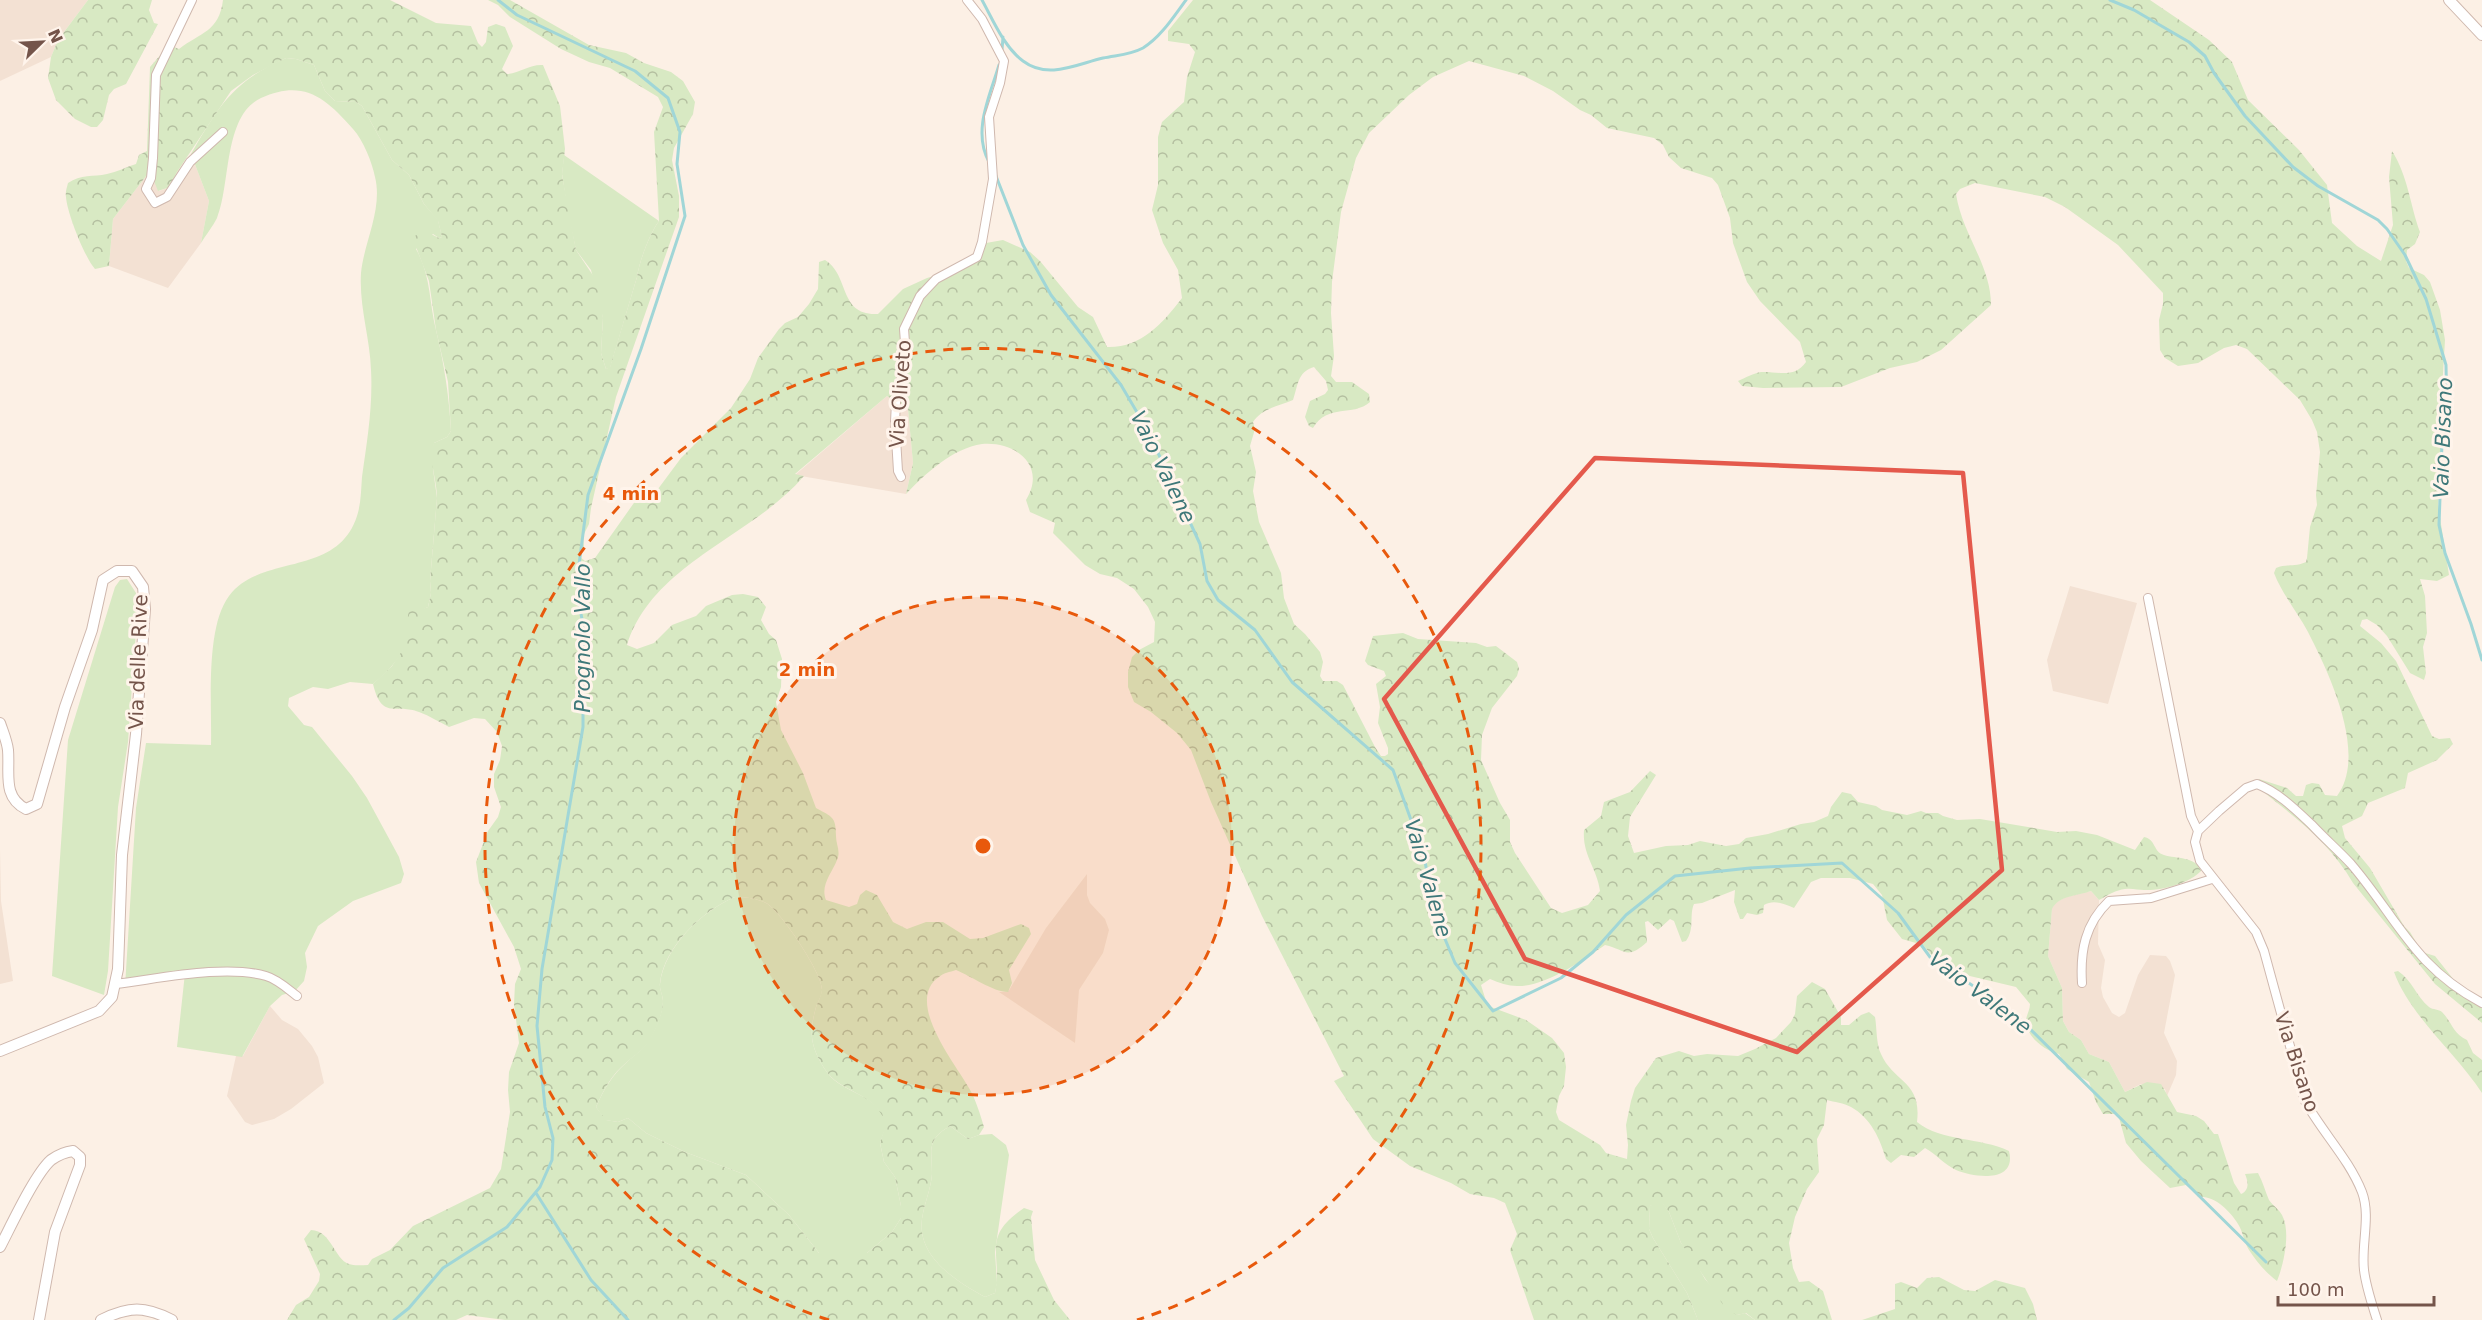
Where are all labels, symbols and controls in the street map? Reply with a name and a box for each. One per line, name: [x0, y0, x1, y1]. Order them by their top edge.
north arrow: [12, 12, 72, 72]
text: N: [44, 26, 67, 46]
street label: Via Oliveto: [884, 339, 916, 449]
water label: Vaio Bisano: [2429, 377, 2457, 499]
water label: Vaio Valene: [1125, 407, 1201, 527]
text: 4 min: [603, 483, 659, 504]
water label: Prognolo Vallo: [571, 563, 595, 713]
street label: Via delle Rive: [124, 594, 152, 730]
text: 2 min: [779, 659, 835, 680]
water label: Vaio Valene: [1400, 816, 1456, 940]
centre of rings: [973, 836, 993, 856]
water label: Vaio Valene: [1924, 947, 2036, 1039]
street label: Via Bisano: [2269, 1009, 2325, 1115]
scale bar: [2278, 1269, 2434, 1307]
text: 100 m: [2287, 1279, 2345, 1300]

